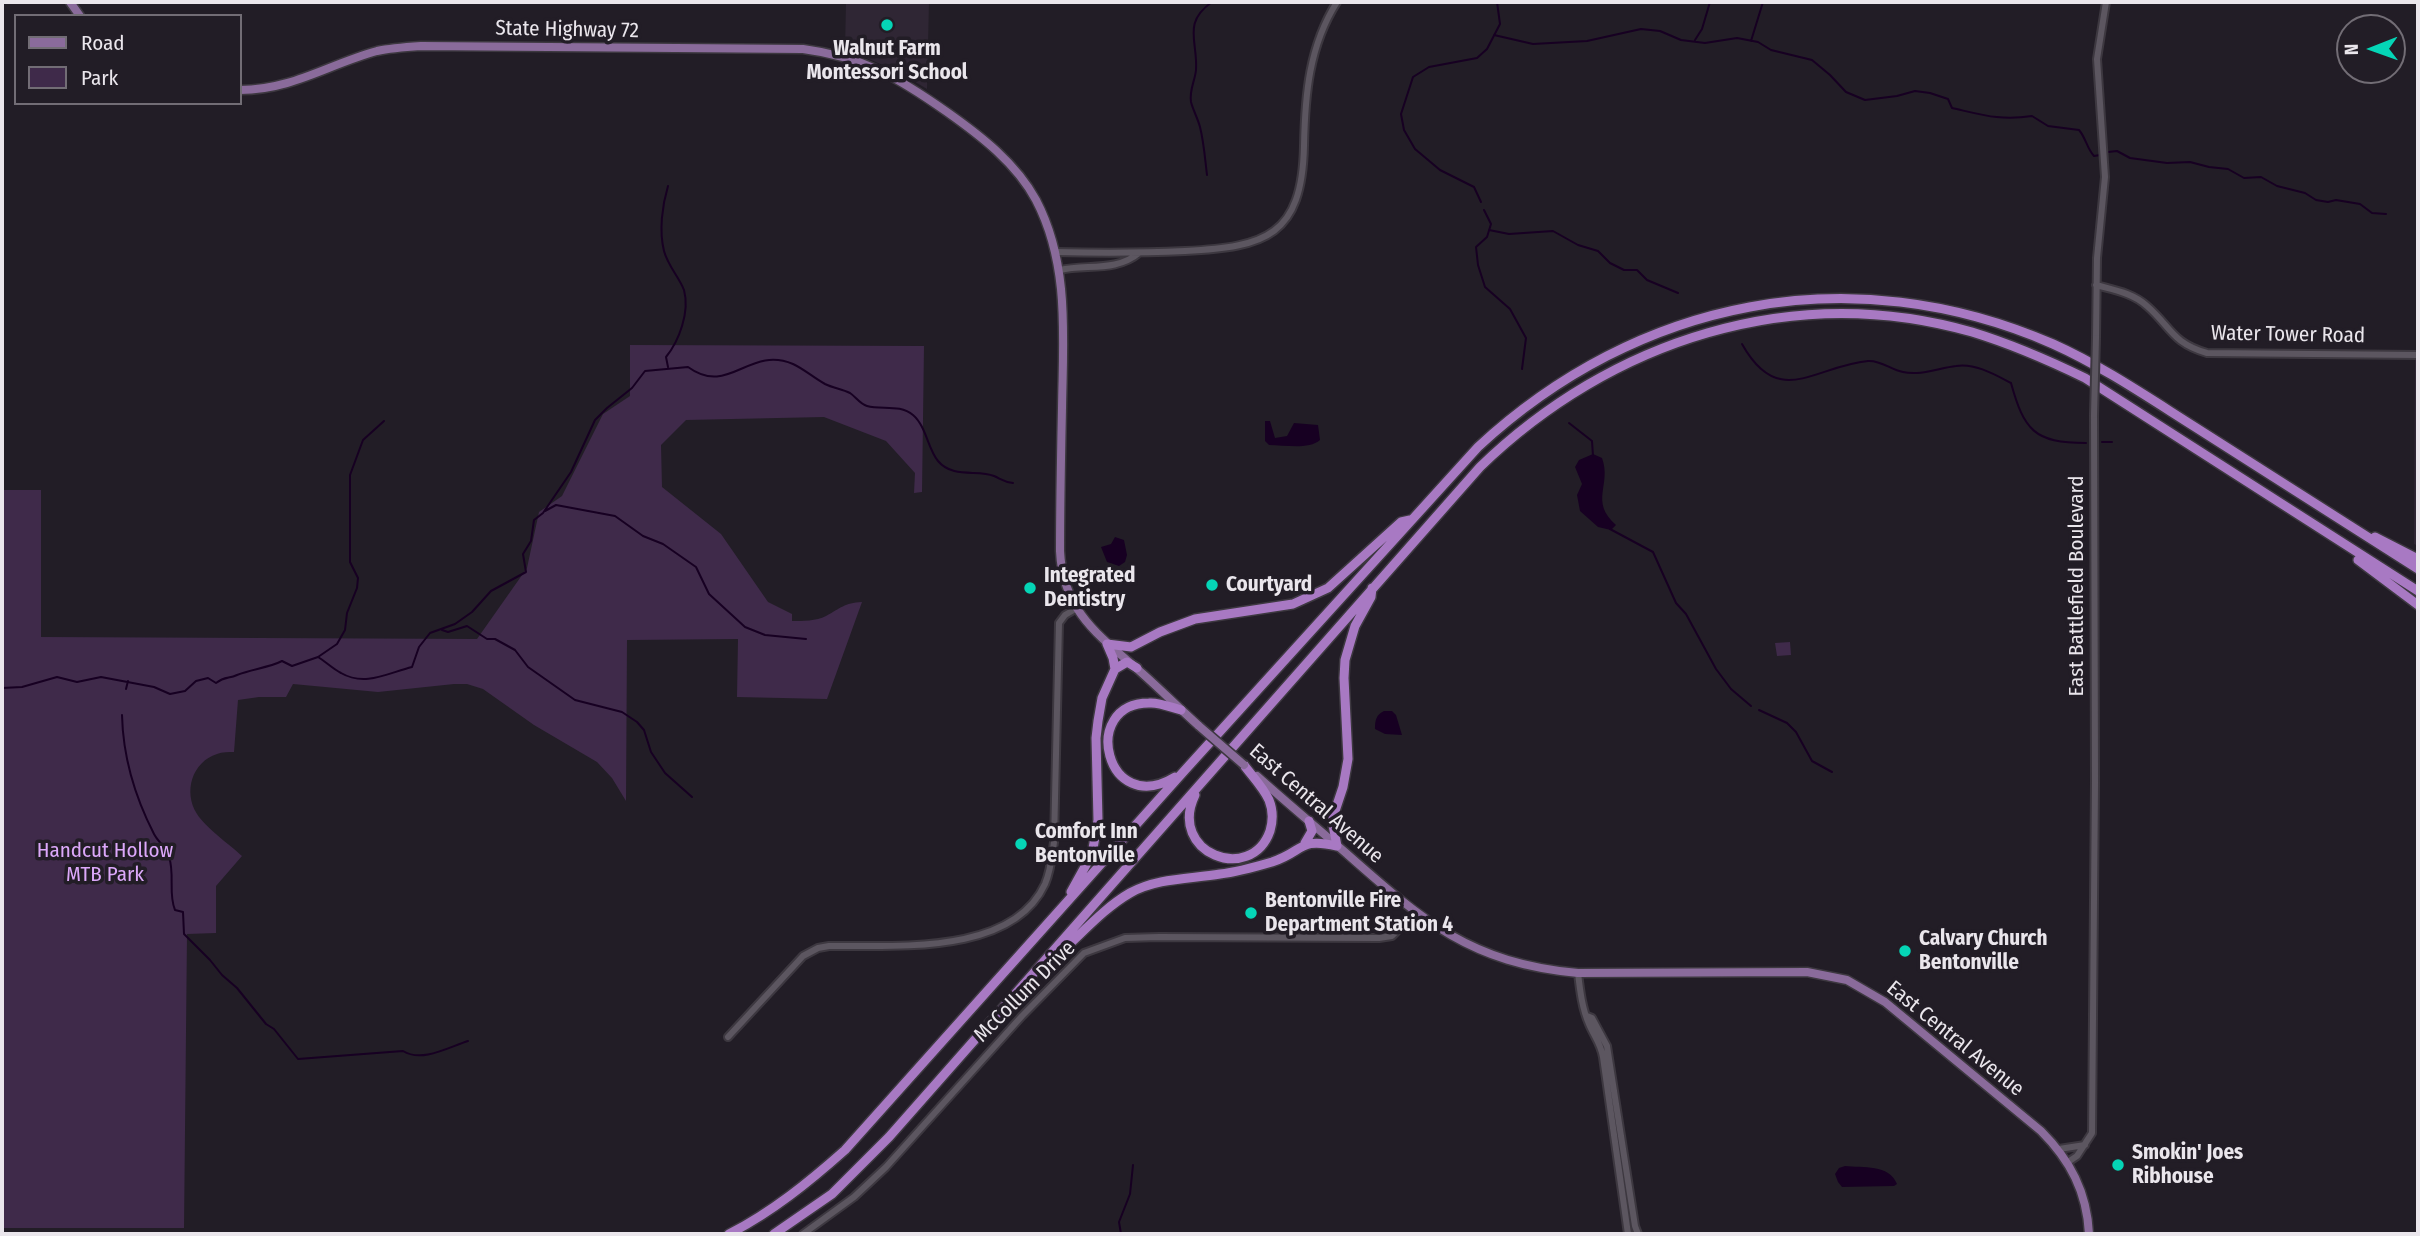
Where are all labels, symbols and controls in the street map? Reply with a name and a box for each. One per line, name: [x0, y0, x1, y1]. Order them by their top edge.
legend: [14, 14, 242, 105]
north arrow: [2336, 14, 2406, 84]
street label: State Highway 72: [495, 16, 639, 44]
marker: Walnut Farm Montessori School: [879, 17, 895, 33]
text: Road: [81, 30, 125, 56]
place label: Walnut Farm Montessori School: [806, 36, 968, 86]
text: N: [2340, 43, 2363, 55]
text: Park: [81, 65, 118, 91]
street label: Water Tower Road: [2211, 321, 2365, 349]
street label: East Battlefield Boulevard: [2064, 475, 2090, 697]
place label: Integrated Dentistry: [1044, 563, 1135, 613]
place label: Courtyard: [1226, 572, 1312, 598]
marker: Courtyard: [1204, 577, 1220, 593]
marker: Integrated Dentistry: [1022, 580, 1038, 596]
street label: East Central Avenue: [1244, 739, 1388, 869]
place label: Comfort Inn Bentonville: [1035, 819, 1138, 869]
marker: Comfort Inn Bentonville: [1013, 836, 1029, 852]
park label: Handcut Hollow MTB Park: [37, 838, 173, 888]
place label: Bentonville Fire Department Station 4: [1265, 888, 1453, 938]
marker: Bentonville Fire Department Station 4: [1243, 905, 1259, 921]
place label: Calvary Church Bentonville: [1919, 926, 2047, 976]
street label: McCollum Drive: [969, 936, 1081, 1048]
marker: Calvary Church Bentonville: [1897, 943, 1913, 959]
street label: East Central Avenue: [1881, 976, 2029, 1102]
place label: Smokin' Joes Ribhouse: [2132, 1140, 2243, 1190]
marker: Smokin' Joes Ribhouse: [2110, 1157, 2126, 1173]

